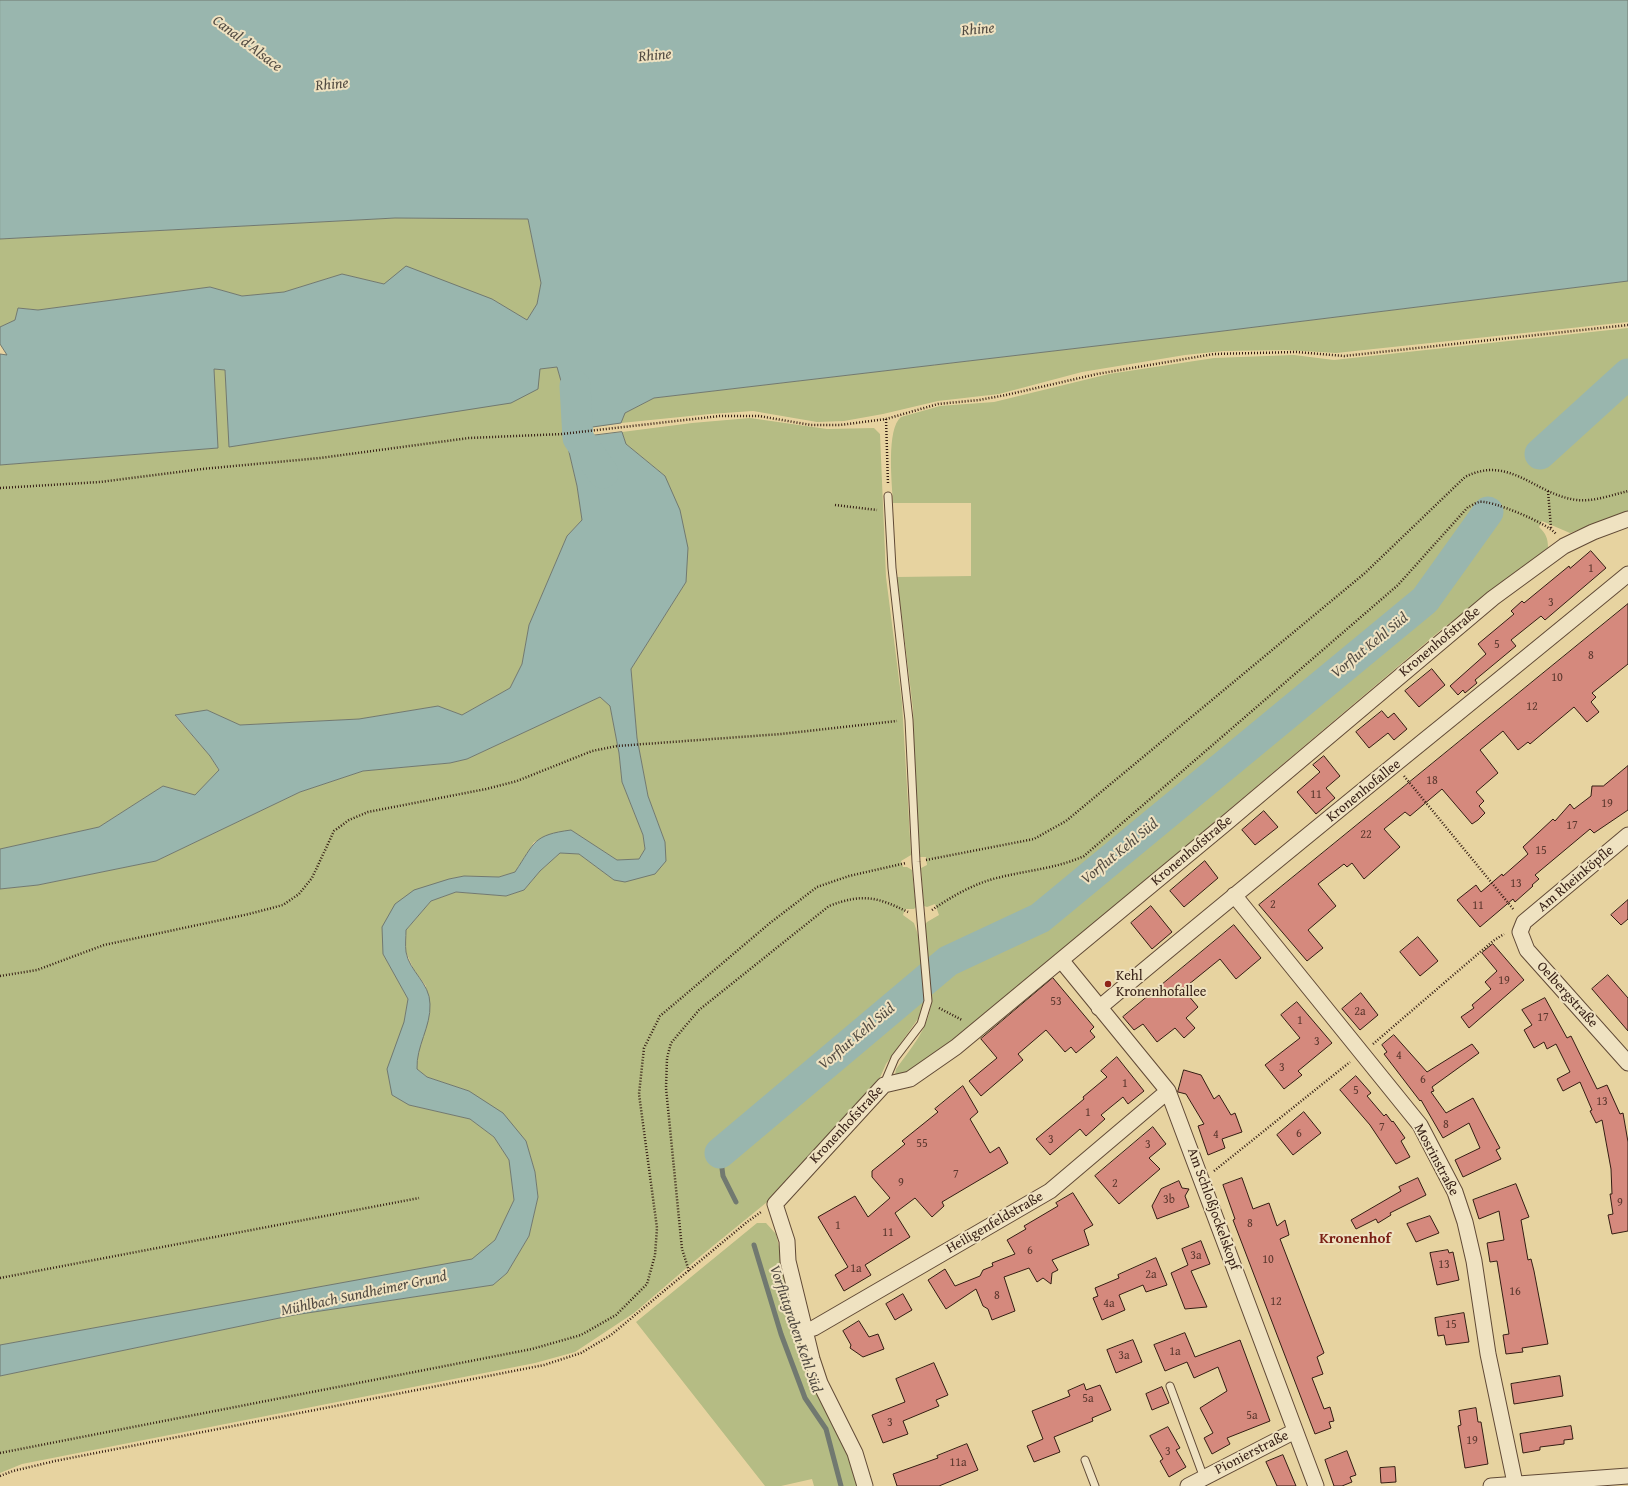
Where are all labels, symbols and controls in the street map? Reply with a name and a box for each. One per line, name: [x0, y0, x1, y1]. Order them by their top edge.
water label: Canal d'Alsace: [209, 12, 285, 76]
water label: Rhine: [961, 20, 995, 40]
water label: Rhine: [638, 46, 672, 66]
water label: Rhine: [315, 75, 349, 95]
house number: 1: [1588, 562, 1594, 576]
house number: 3: [1548, 596, 1554, 610]
street label: Kronenhofstraße: [1396, 603, 1484, 681]
water label: Vorflut Kehl Süd: [1328, 609, 1412, 683]
house number: 5: [1494, 638, 1500, 652]
house number: 8: [1588, 649, 1594, 663]
house number: 10: [1551, 671, 1563, 685]
house number: 12: [1526, 700, 1538, 714]
street label: Kronenhofallee: [1324, 756, 1404, 826]
house number: 18: [1426, 774, 1438, 788]
house number: 11: [1310, 788, 1322, 802]
house number: 19: [1601, 797, 1613, 811]
street label: Kronenhofstraße: [1148, 812, 1236, 890]
water label: Vorflut Kehl Süd: [1078, 815, 1162, 889]
house number: 17: [1566, 819, 1578, 833]
house number: 22: [1360, 828, 1372, 842]
street label: Am Rheinköpfle: [1535, 842, 1617, 916]
house number: 15: [1535, 844, 1547, 858]
house number: 13: [1510, 877, 1522, 891]
house number: 2: [1270, 898, 1276, 912]
house number: 11: [1472, 899, 1484, 913]
street label: Oelbergstraße: [1533, 959, 1601, 1031]
place label: Kehl Kronenhofallee: [1116, 968, 1206, 1000]
house number: 19: [1498, 974, 1510, 988]
marker: Kehl Kronenhofallee: [1103, 979, 1113, 989]
house number: 53: [1050, 995, 1062, 1009]
water label: Vorflut Kehl Süd: [815, 1000, 899, 1074]
house number: 2a: [1354, 1005, 1366, 1019]
house number: 17: [1537, 1011, 1549, 1025]
house number: 1: [1297, 1014, 1303, 1028]
house number: 3: [1314, 1035, 1320, 1049]
house number: 4: [1396, 1049, 1402, 1063]
house number: 3: [1279, 1061, 1285, 1075]
house number: 6: [1420, 1073, 1426, 1087]
house number: 1: [1122, 1077, 1128, 1091]
street label: Kronenhofstraße: [807, 1083, 887, 1167]
house number: 5: [1353, 1084, 1359, 1098]
house number: 13: [1596, 1095, 1608, 1109]
house number: 1: [1085, 1106, 1091, 1120]
house number: 8: [1443, 1118, 1449, 1132]
house number: 7: [1379, 1121, 1385, 1135]
street label: Mosrinstraße: [1410, 1121, 1462, 1199]
house number: 6: [1296, 1127, 1302, 1141]
house number: 4: [1213, 1128, 1219, 1142]
house number: 3: [1048, 1133, 1054, 1147]
house number: 55: [916, 1137, 928, 1151]
house number: 3: [1145, 1138, 1151, 1152]
street label: Am Schloßjockelskopf: [1183, 1146, 1243, 1272]
house number: 7: [953, 1168, 959, 1182]
house number: 9: [898, 1176, 904, 1190]
house number: 2: [1112, 1177, 1118, 1191]
street label: Heiligenfeldstraße: [944, 1188, 1046, 1258]
house number: 3b: [1163, 1193, 1175, 1207]
house number: 9: [1617, 1196, 1623, 1210]
house number: 8: [1247, 1217, 1253, 1231]
house number: 1: [835, 1219, 841, 1233]
house number: 11: [882, 1226, 894, 1240]
district label: Kronenhof: [1319, 1230, 1391, 1248]
house number: 6: [1027, 1244, 1033, 1258]
house number: 3a: [1190, 1249, 1202, 1263]
house number: 10: [1262, 1253, 1274, 1267]
house number: 13: [1438, 1258, 1450, 1272]
house number: 1a: [850, 1262, 862, 1276]
water label: Vorflutgraben Kehl Süd: [765, 1263, 825, 1395]
water label: Mühlbach Sundheimer Grund: [279, 1268, 449, 1320]
house number: 2a: [1145, 1268, 1157, 1282]
house number: 16: [1509, 1285, 1521, 1299]
house number: 8: [994, 1289, 1000, 1303]
house number: 12: [1270, 1295, 1282, 1309]
house number: 4a: [1103, 1297, 1115, 1311]
house number: 15: [1445, 1318, 1457, 1332]
house number: 1a: [1169, 1345, 1181, 1359]
house number: 3a: [1118, 1349, 1130, 1363]
house number: 5a: [1082, 1392, 1094, 1406]
house number: 5a: [1246, 1409, 1258, 1423]
house number: 3: [887, 1416, 893, 1430]
street label: Pionierstraße: [1212, 1427, 1292, 1479]
house number: 19: [1466, 1434, 1478, 1448]
house number: 3: [1165, 1445, 1171, 1459]
house number: 11a: [949, 1456, 967, 1470]

